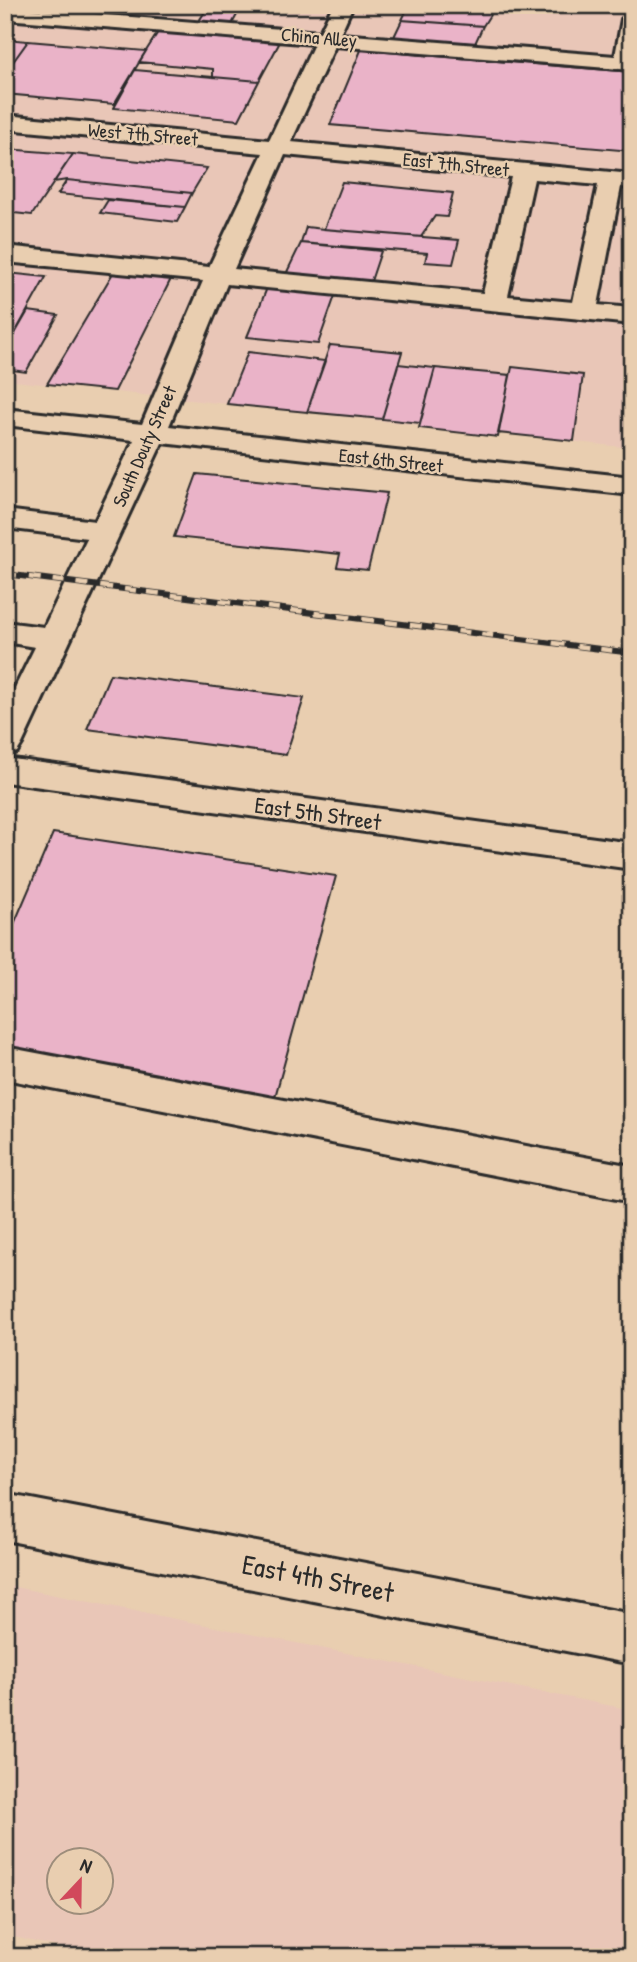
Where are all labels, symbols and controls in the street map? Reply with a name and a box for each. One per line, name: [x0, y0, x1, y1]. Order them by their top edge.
street label: China Alley: [280, 21, 358, 53]
street label: West 7th Street: [87, 116, 199, 152]
street label: East 7th Street: [402, 146, 511, 183]
street label: South Douty Street: [106, 381, 183, 511]
street label: East 6th Street: [338, 442, 445, 478]
street label: East 5th Street: [253, 789, 384, 837]
street label: East 4th Street: [239, 1545, 397, 1611]
north arrow: [46, 1846, 116, 1916]
text: N: [77, 1851, 96, 1879]

